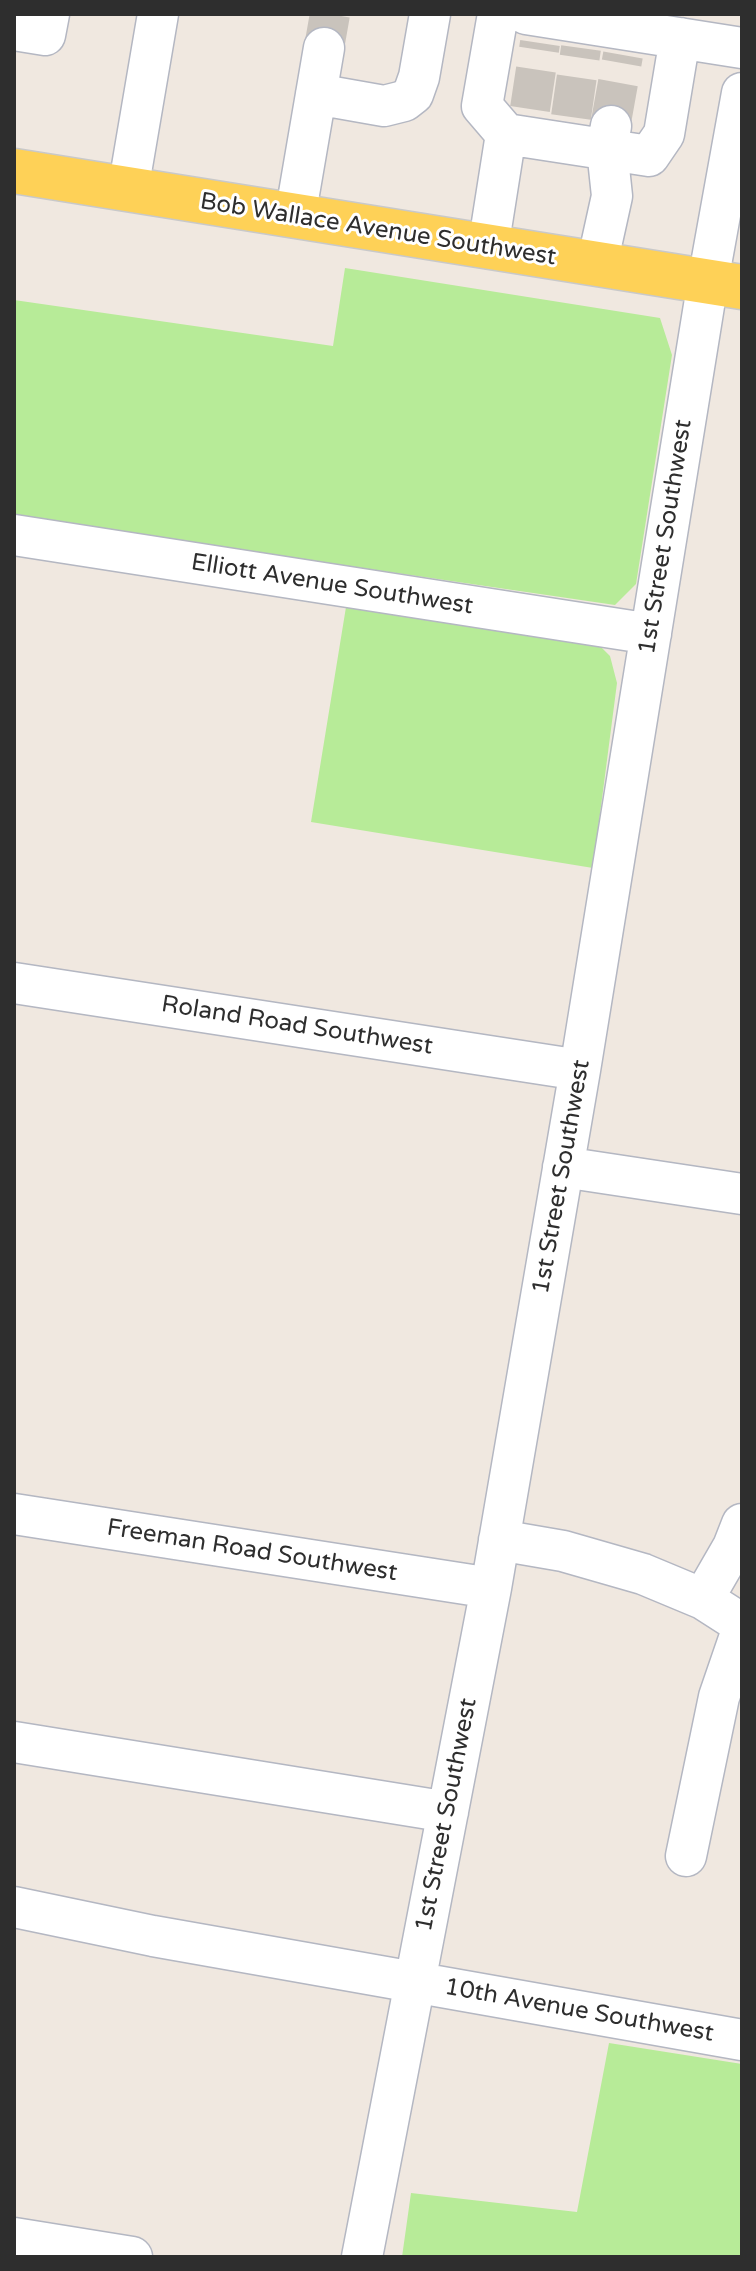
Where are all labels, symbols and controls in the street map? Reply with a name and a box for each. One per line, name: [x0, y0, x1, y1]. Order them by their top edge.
street label: Bob Wallace Avenue Southwest: [198, 188, 558, 272]
street label: 1st Street Southwest: [633, 418, 699, 656]
street label: Elliott Avenue Southwest: [189, 548, 475, 622]
street label: Roland Road Southwest: [159, 990, 435, 1062]
street label: 1st Street Southwest: [527, 1058, 597, 1296]
street label: Freeman Road Southwest: [105, 1514, 399, 1588]
street label: 1st Street Southwest: [410, 1696, 484, 1934]
street label: 10th Avenue Southwest: [442, 1973, 716, 2049]

